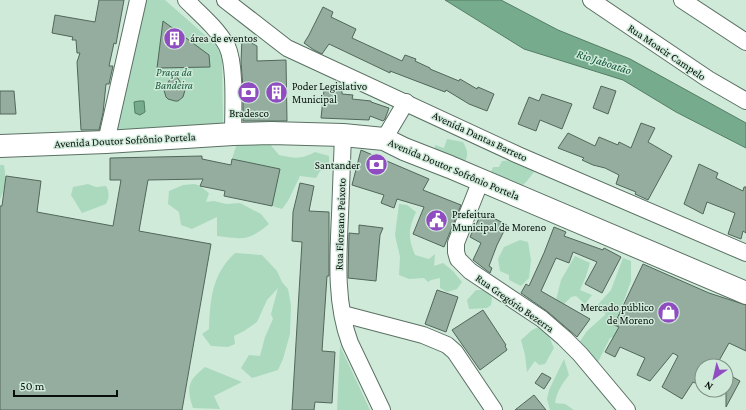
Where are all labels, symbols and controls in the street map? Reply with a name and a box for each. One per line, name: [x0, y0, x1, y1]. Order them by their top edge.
street label: Rua Moacir Campelo: [625, 21, 709, 84]
building icon: área de eventos: [161, 25, 187, 51]
place label: área de eventos: [190, 32, 257, 44]
water label: Rio Jaboatão: [575, 47, 633, 77]
park label: Praça da Bandeira: [155, 66, 193, 91]
building icon: Poder Legislativo Municipal: [264, 79, 290, 105]
bank icon: Bradesco: [236, 80, 262, 106]
place label: Poder Legislativo Municipal: [292, 80, 368, 106]
place label: Bradesco: [229, 107, 269, 119]
street label: Avenida Dantas Barreto: [431, 109, 530, 164]
street label: Avenida Doutor Sofrônio Portela: [54, 130, 196, 150]
street label: Avenida Doutor Sofrônio Portela: [387, 136, 521, 202]
bank icon: Santander: [363, 152, 389, 178]
place label: Santander: [315, 159, 360, 171]
street label: Rua Floreano Peixoto: [332, 177, 348, 270]
public building icon: Prefeitura Municipal de Moreno: [424, 207, 450, 233]
place label: Prefeitura Municipal de Moreno: [452, 208, 547, 234]
street label: Rua Gregório Bezerra: [473, 272, 556, 335]
shop icon: Mercado público de Moreno: [656, 300, 682, 326]
place label: Mercado público de Moreno: [580, 301, 655, 326]
north arrow: [694, 358, 734, 398]
scale bar: [14, 372, 117, 398]
text: 50 m: [20, 379, 45, 393]
text: N: [702, 379, 715, 393]

